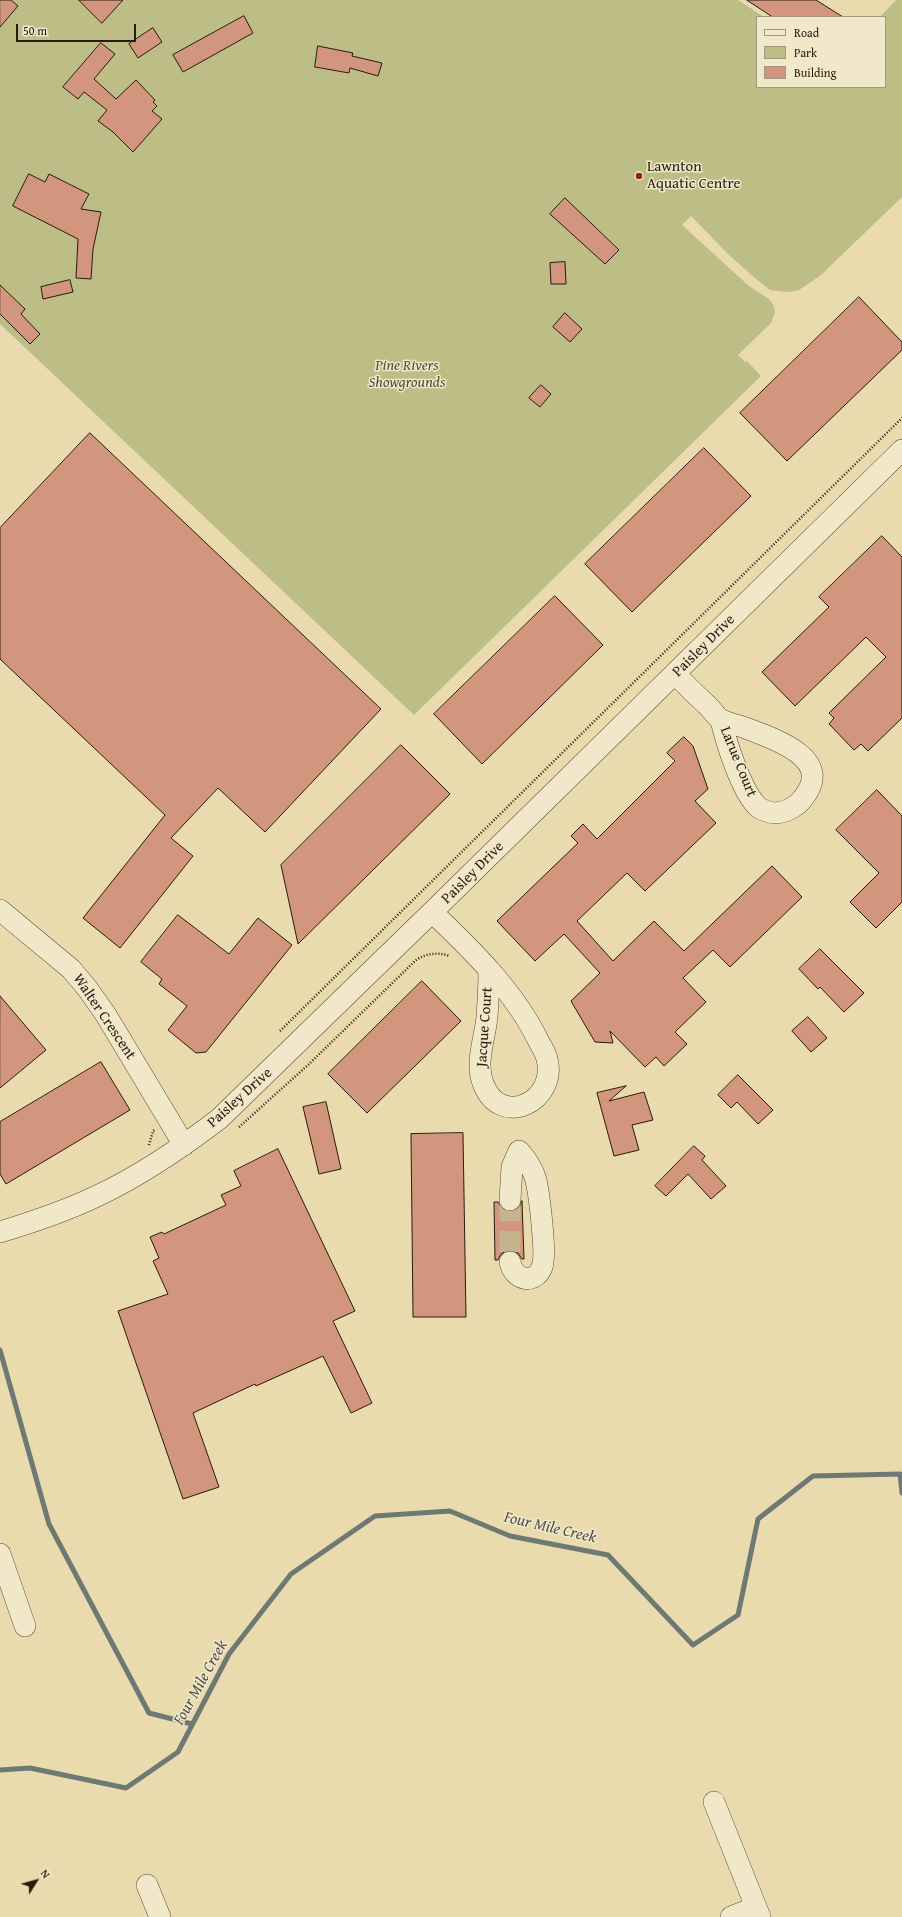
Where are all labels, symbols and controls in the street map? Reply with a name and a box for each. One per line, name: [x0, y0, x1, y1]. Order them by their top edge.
scale bar: [18, 16, 138, 42]
legend: [756, 16, 886, 88]
text: 50 m: [23, 22, 47, 39]
text: Road: [794, 24, 819, 41]
text: Park: [794, 44, 817, 61]
text: Building: [794, 64, 837, 81]
place label: Lawnton Aquatic Centre: [647, 158, 741, 193]
marker: Lawnton Aquatic Centre: [634, 171, 644, 181]
park label: Pine Rivers Showgrounds: [369, 357, 445, 392]
street label: Paisley Drive: [669, 611, 739, 681]
street label: Larue Court: [716, 724, 760, 800]
street label: Paisley Drive: [438, 838, 508, 908]
street label: Walter Crescent: [69, 971, 139, 1063]
street label: Jacque Court: [473, 986, 497, 1068]
street label: Paisley Drive: [204, 1064, 276, 1132]
water label: Four Mile Creek: [502, 1508, 598, 1548]
water label: Four Mile Creek: [170, 1637, 232, 1729]
north arrow: [16, 1861, 56, 1901]
text: N: [37, 1866, 54, 1882]

